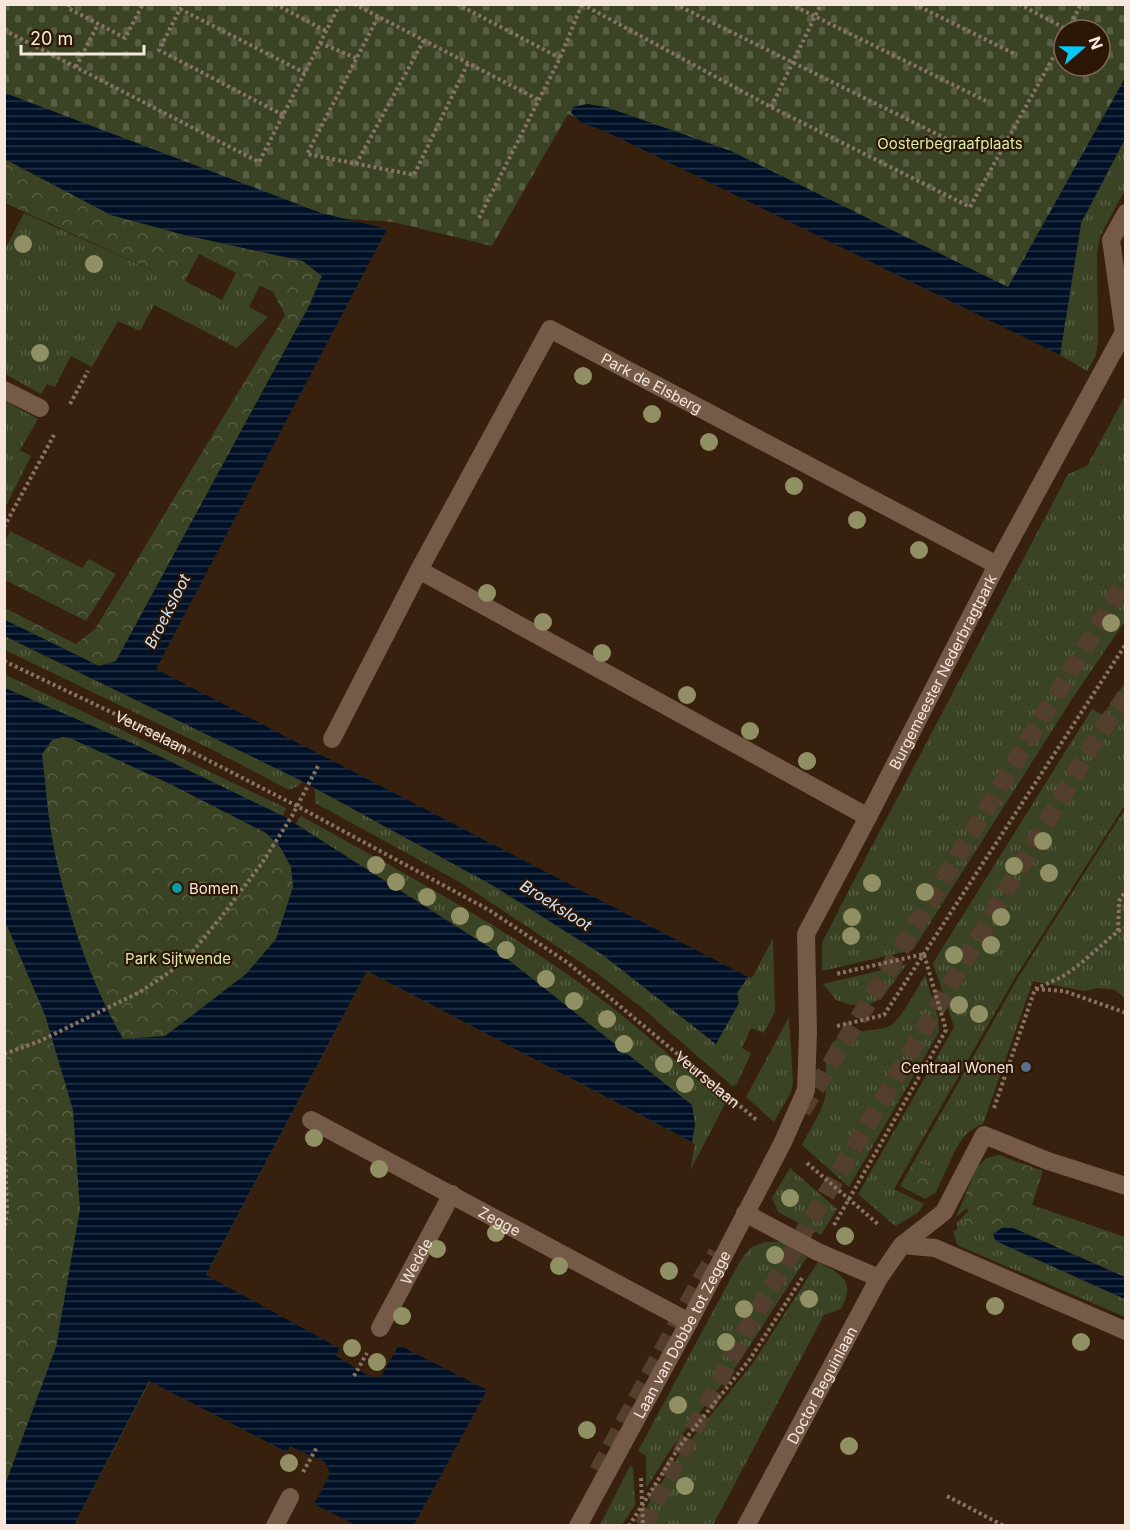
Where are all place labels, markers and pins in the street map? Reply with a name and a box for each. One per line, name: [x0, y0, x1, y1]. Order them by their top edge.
place label: Bomen: [189, 879, 239, 898]
marker: Bomen: [170, 881, 184, 895]
place label: Centraal Wonen: [901, 1058, 1014, 1077]
marker: Centraal Wonen: [1019, 1060, 1033, 1074]

